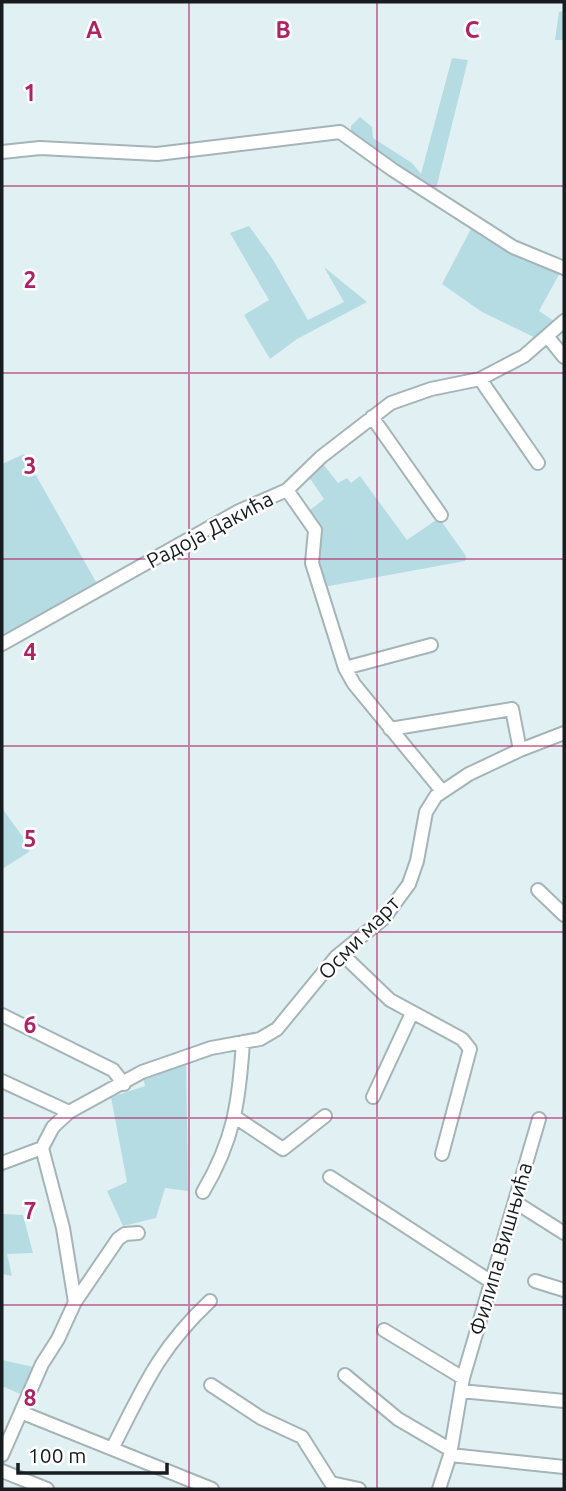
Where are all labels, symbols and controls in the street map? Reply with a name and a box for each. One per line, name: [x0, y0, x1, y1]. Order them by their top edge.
text: A: [86, 17, 102, 42]
text: B: [275, 17, 291, 42]
text: C: [465, 17, 480, 42]
text: 1: [24, 80, 36, 105]
text: 2: [24, 267, 36, 292]
text: 3: [24, 453, 36, 478]
street label: Радоја Дакића: [142, 486, 277, 573]
text: 4: [24, 639, 37, 664]
text: 5: [24, 826, 36, 851]
street label: Осми март: [313, 890, 404, 984]
text: 6: [24, 1012, 37, 1037]
street label: Филипа Вишњића: [464, 1159, 536, 1338]
text: 7: [24, 1198, 36, 1223]
text: 8: [24, 1385, 36, 1410]
scale bar: [18, 1432, 166, 1476]
text: 100 m: [28, 1443, 86, 1467]

